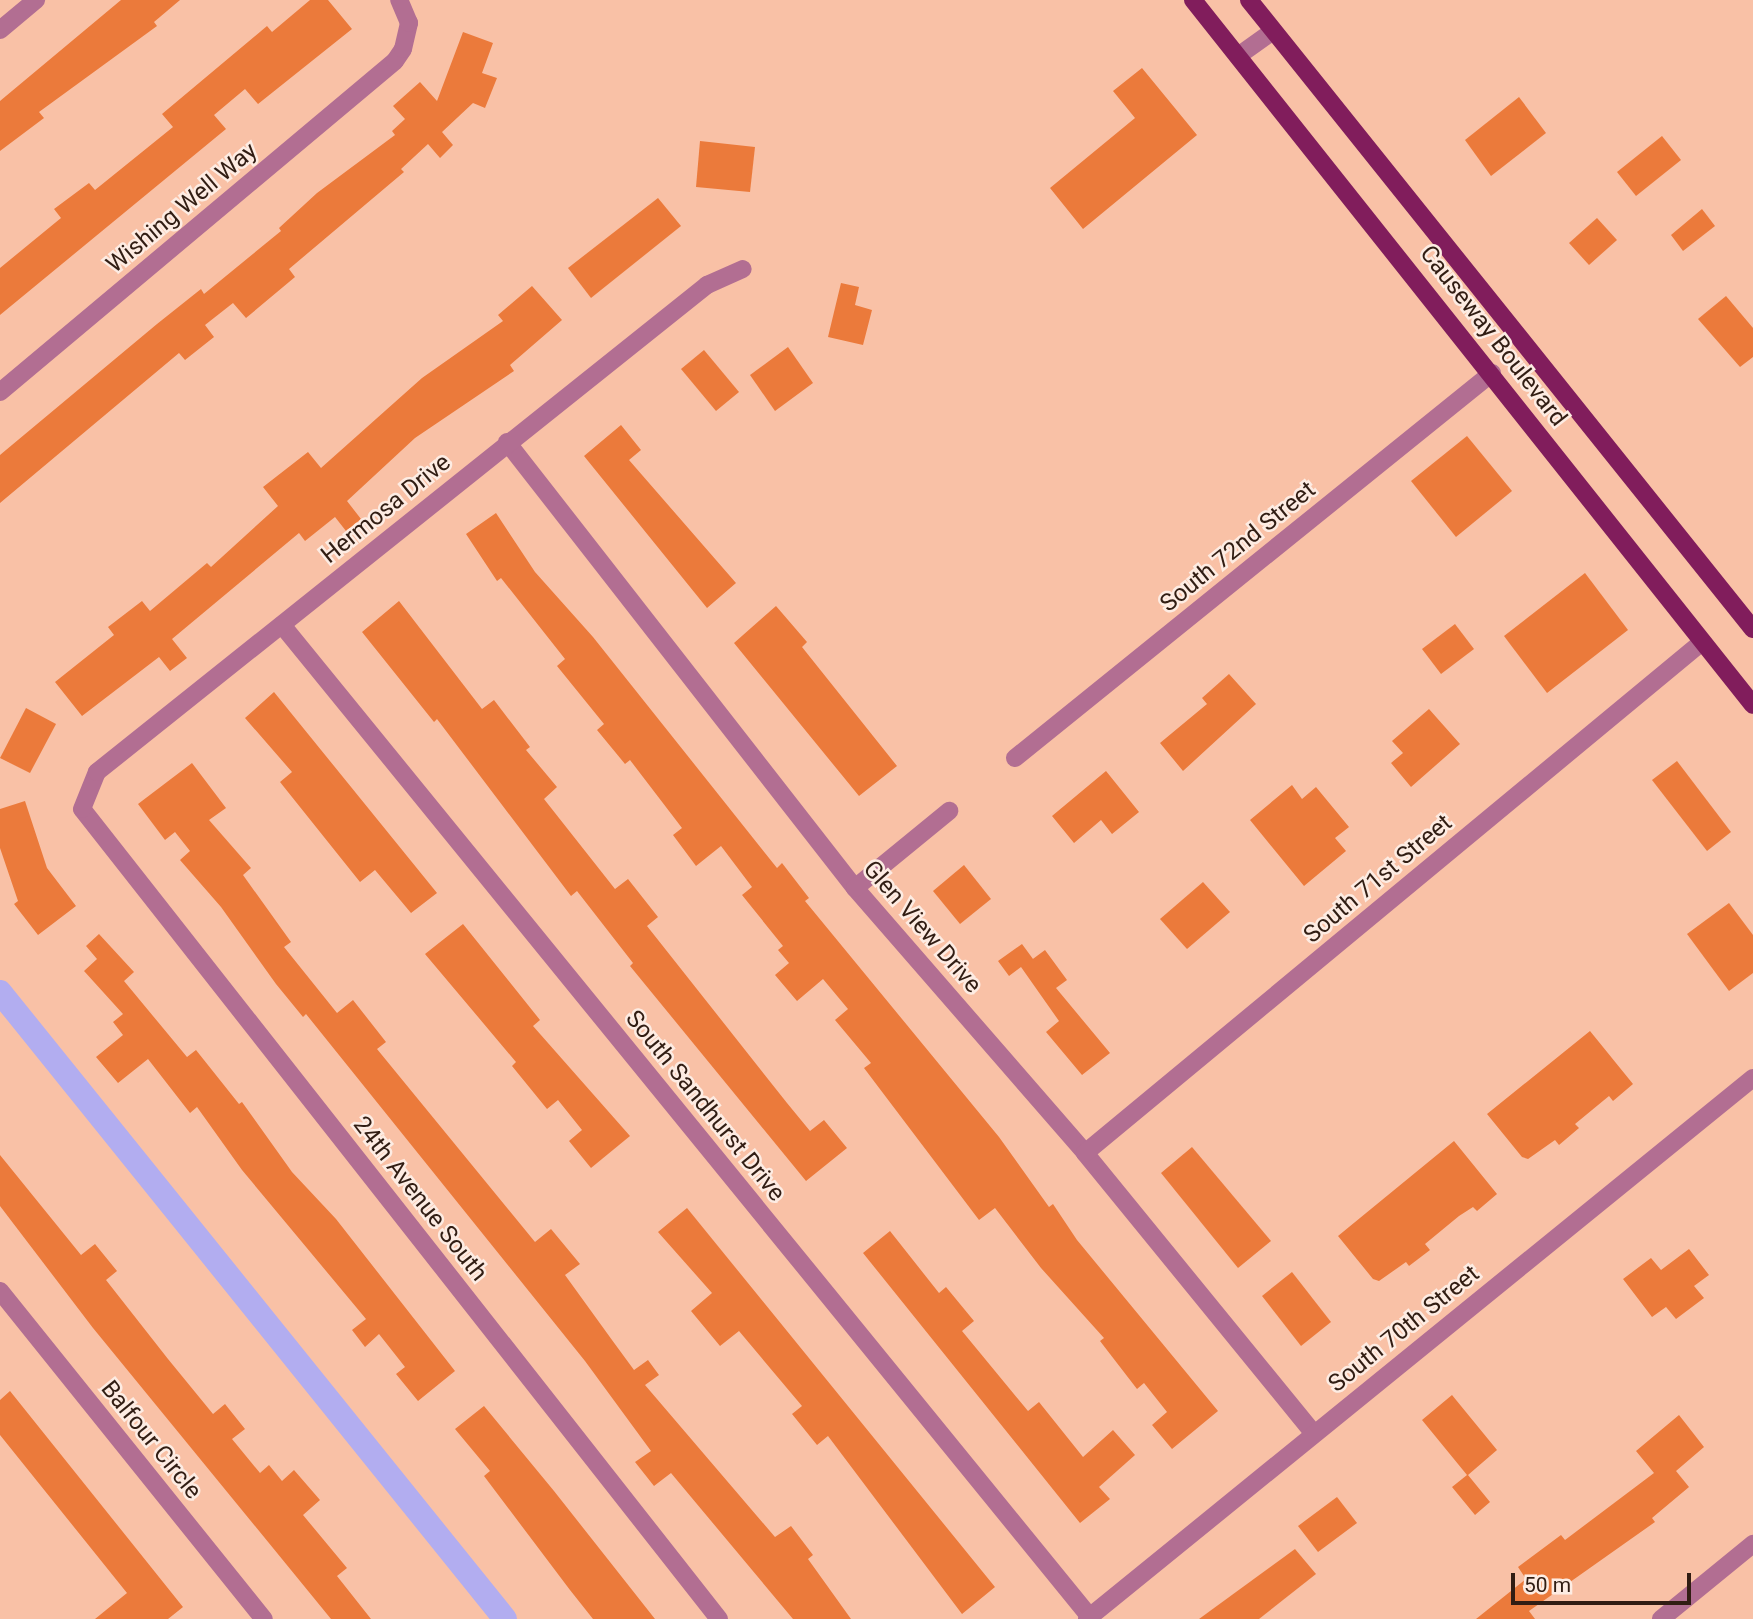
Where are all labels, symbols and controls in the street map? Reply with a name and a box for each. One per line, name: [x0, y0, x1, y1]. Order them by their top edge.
street label: Wishing Well Way: [101, 137, 263, 279]
street label: Causeway Boulevard: [1413, 240, 1573, 432]
street label: Hermosa Drive: [316, 448, 456, 570]
street label: South 72nd Street: [1155, 476, 1321, 618]
street label: South 71st Street: [1298, 809, 1458, 949]
street label: Glen View Drive: [857, 855, 987, 999]
street label: South Sandhurst Drive: [619, 1005, 791, 1207]
street label: 24th Avenue South: [347, 1111, 493, 1287]
street label: South 70th Street: [1323, 1259, 1485, 1399]
street label: Balfour Circle: [95, 1375, 207, 1505]
scale bar: [1515, 1560, 1695, 1604]
text: 50 m: [1524, 1573, 1571, 1597]

